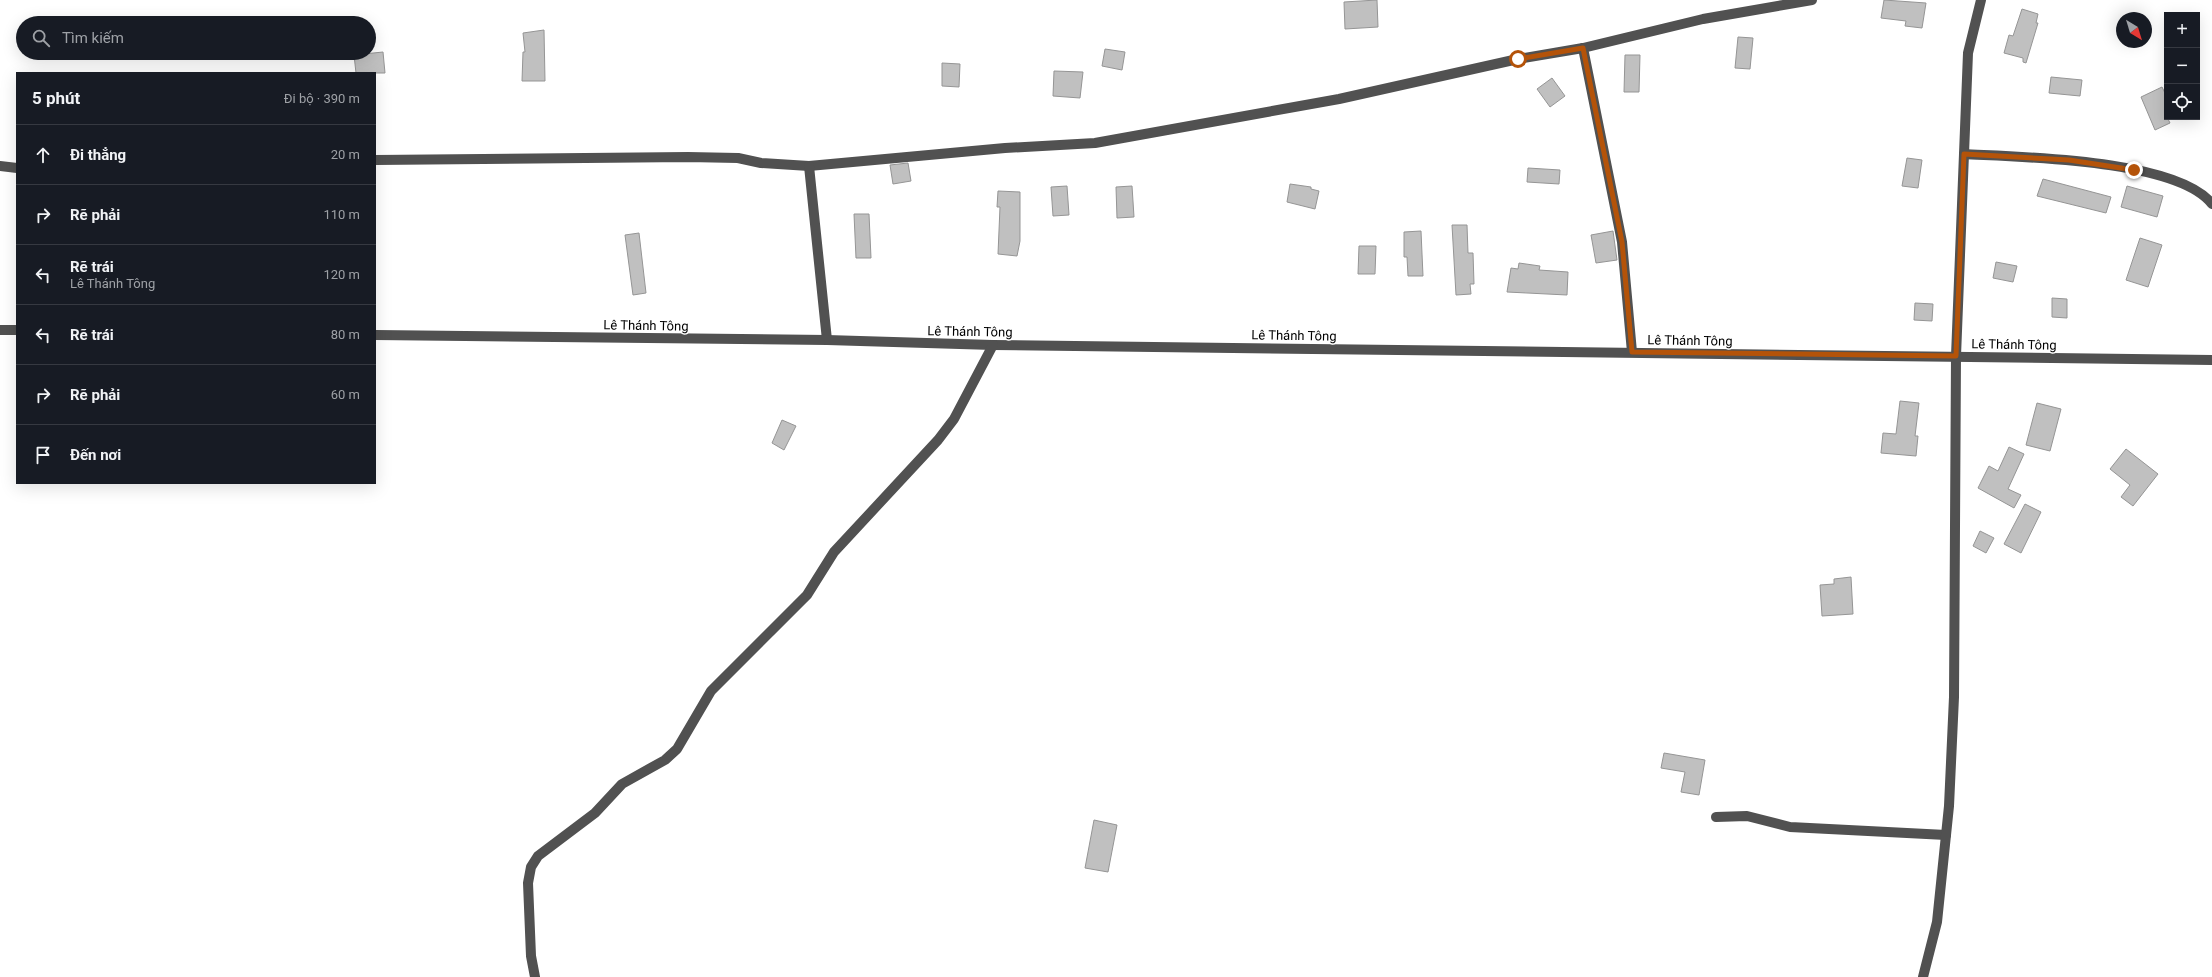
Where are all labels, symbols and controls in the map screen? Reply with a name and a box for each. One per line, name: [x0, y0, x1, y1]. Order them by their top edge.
north arrow: [2116, 12, 2152, 48]
map controls: [2164, 12, 2200, 120]
button: +: [2164, 12, 2200, 48]
search box: [16, 16, 376, 60]
icon: search: [30, 27, 52, 49]
text: Tìm kiếm: [62, 29, 124, 47]
button: −: [2164, 48, 2200, 84]
route start: [1509, 50, 1527, 68]
button: locate: [2164, 84, 2200, 120]
text: 5 phút: [32, 88, 80, 108]
text: Đi bộ · 390 m: [284, 91, 360, 106]
icon: ahead: [32, 144, 54, 166]
text: Đi thẳng: [70, 146, 126, 164]
text: 20 m: [331, 147, 360, 162]
route end: [2125, 161, 2143, 179]
icon: right: [32, 204, 54, 226]
text: Rẽ phải: [70, 206, 120, 224]
text: 110 m: [323, 207, 360, 222]
text: Rẽ trái: [70, 258, 114, 276]
icon: left: [32, 264, 54, 286]
text: 120 m: [323, 267, 360, 282]
text: Lê Thánh Tông: [70, 276, 155, 291]
street label: Lê Thánh Tông: [603, 317, 689, 334]
street label: Lê Thánh Tông: [927, 323, 1013, 340]
icon: left: [32, 324, 54, 346]
text: Rẽ trái: [70, 326, 114, 344]
text: 80 m: [331, 327, 360, 342]
street label: Lê Thánh Tông: [1251, 327, 1337, 344]
street label: Lê Thánh Tông: [1647, 332, 1733, 349]
street label: Lê Thánh Tông: [1971, 336, 2057, 353]
icon: right: [32, 384, 54, 406]
text: Rẽ phải: [70, 386, 120, 404]
text: 60 m: [331, 387, 360, 402]
icon: arrive: [32, 444, 54, 466]
text: Đến nơi: [70, 446, 121, 464]

